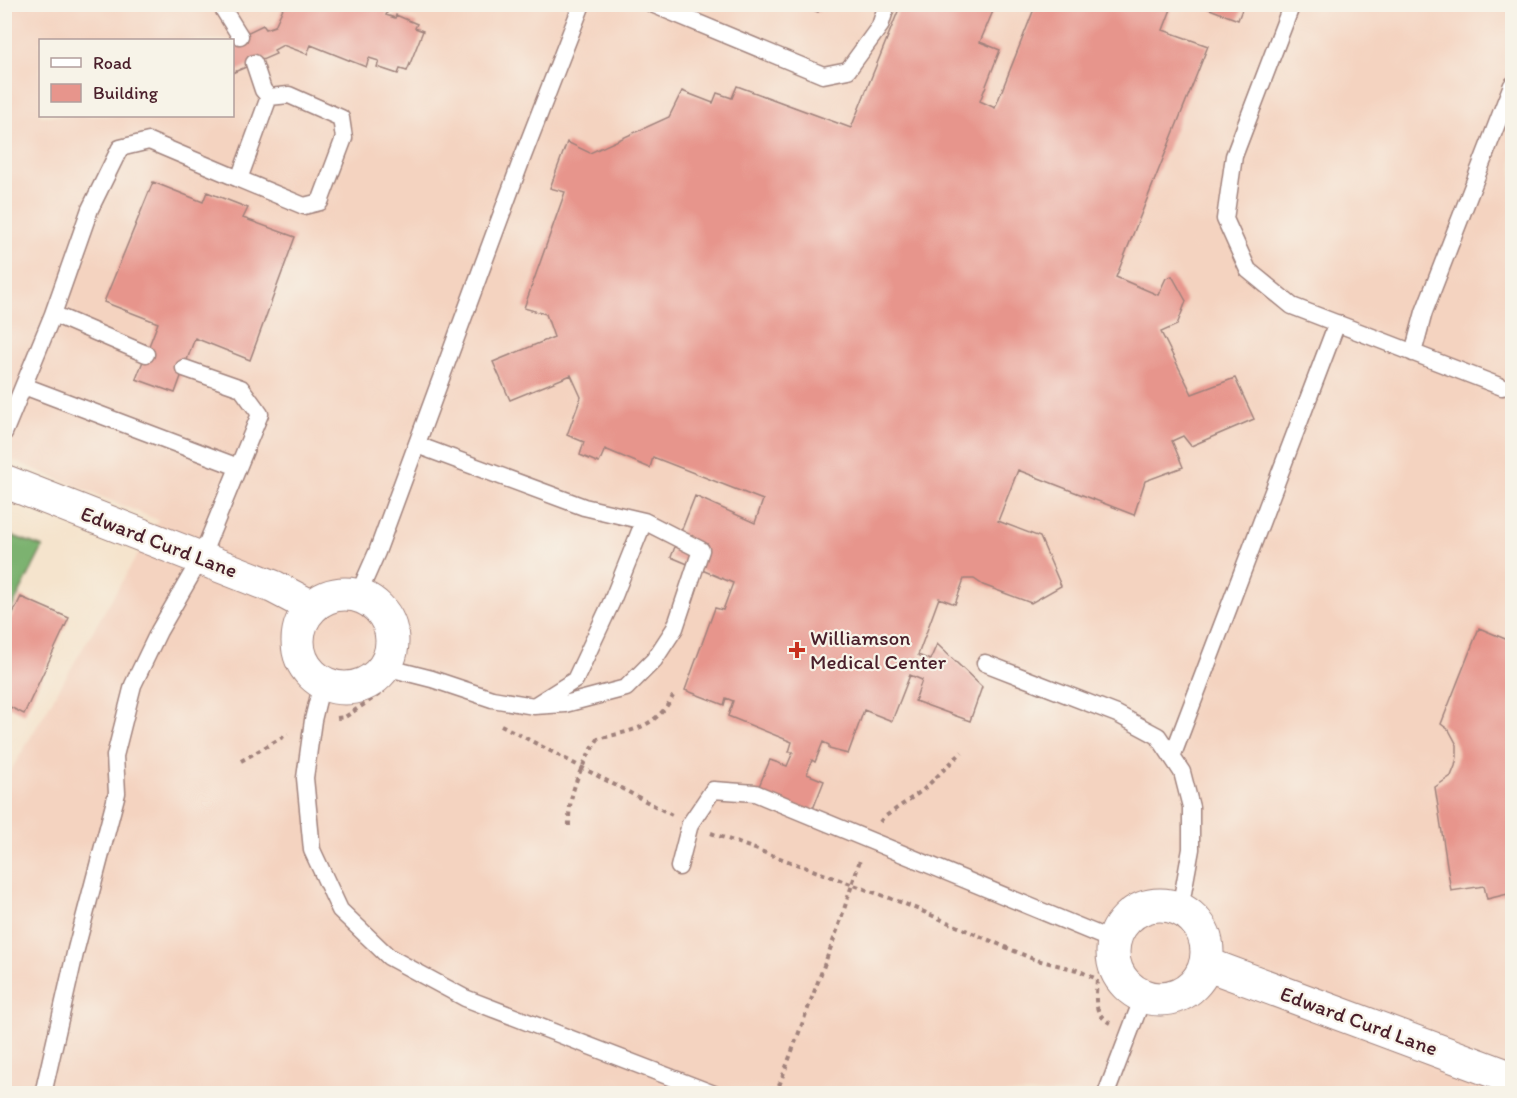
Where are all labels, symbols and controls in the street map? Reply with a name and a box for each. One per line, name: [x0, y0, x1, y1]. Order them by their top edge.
legend: [39, 39, 234, 117]
text: Road: [93, 52, 132, 74]
text: Building: [93, 82, 159, 104]
street label: Edward Curd Lane: [77, 500, 241, 583]
place label: Williamson Medical Center: [810, 625, 947, 674]
marker: Williamson Medical Center: [788, 641, 806, 659]
street label: Edward Curd Lane: [1277, 980, 1441, 1061]

